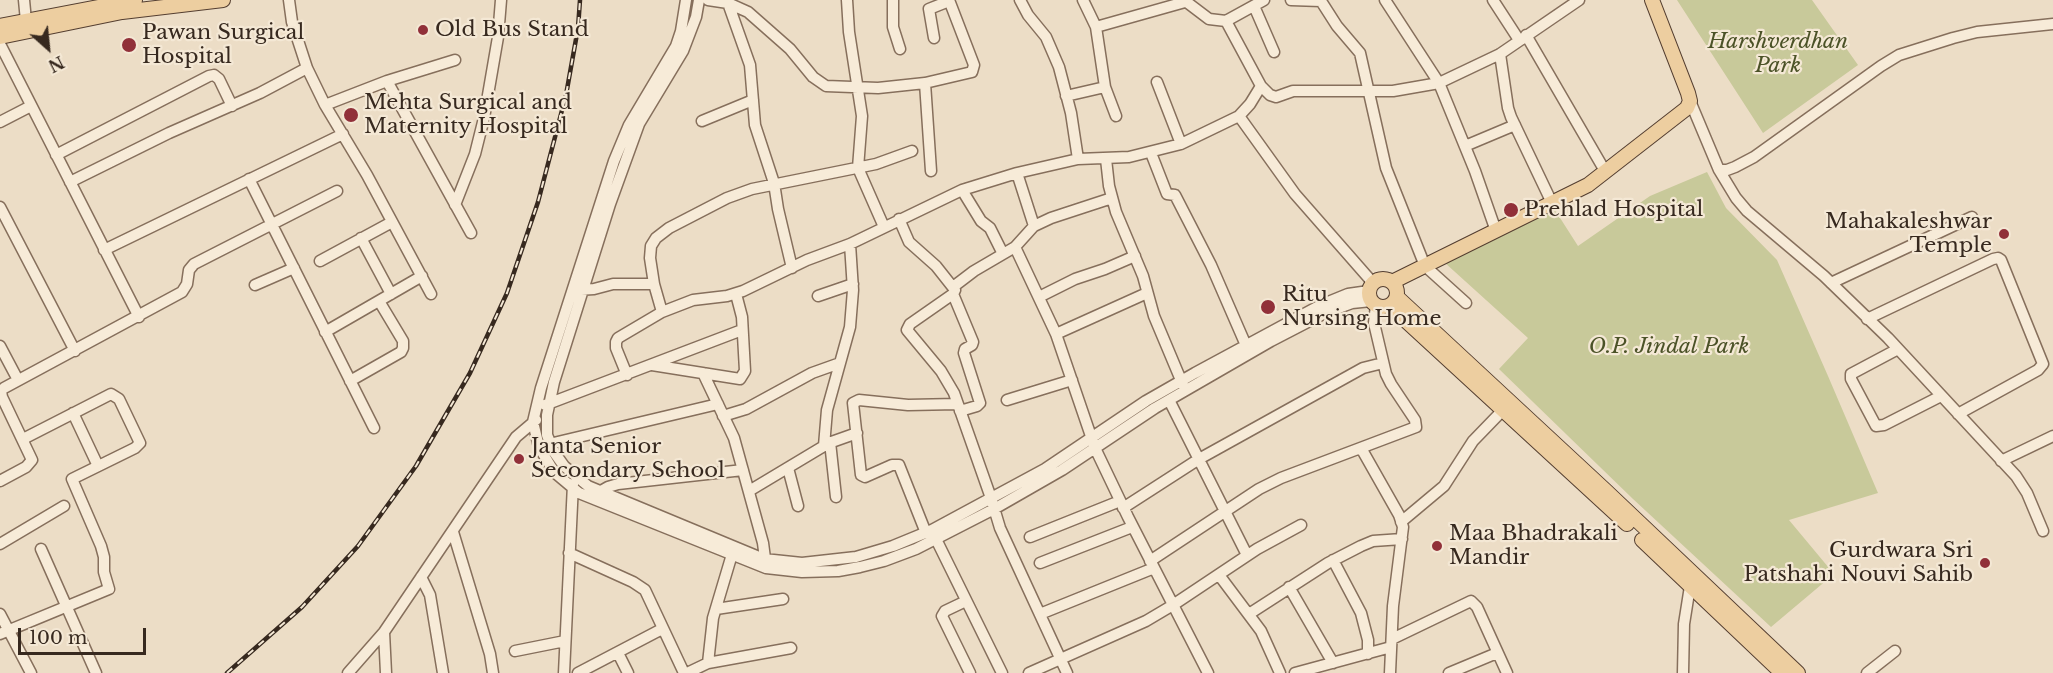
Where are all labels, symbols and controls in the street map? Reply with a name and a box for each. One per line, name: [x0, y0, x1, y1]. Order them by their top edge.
place label: Old Bus Stand: [435, 17, 589, 43]
north arrow: [18, 18, 78, 78]
place label: Pawan Surgical Hospital: [142, 20, 304, 70]
marker: Old Bus Stand: [416, 23, 430, 37]
park label: Harshverdhan Park: [1708, 29, 1848, 79]
marker: Pawan Surgical Hospital: [120, 36, 138, 54]
text: N: [45, 52, 67, 76]
place label: Mehta Surgical and Maternity Hospital: [364, 90, 572, 140]
marker: Mehta Surgical and Maternity Hospital: [342, 106, 360, 124]
place label: Prehlad Hospital: [1524, 197, 1703, 223]
marker: Prehlad Hospital: [1502, 201, 1520, 219]
place label: Mahakaleshwar Temple: [1825, 209, 1992, 259]
marker: Mahakaleshwar Temple: [1997, 227, 2011, 241]
place label: Ritu Nursing Home: [1282, 282, 1441, 332]
marker: Ritu Nursing Home: [1259, 298, 1277, 316]
park label: O.P. Jindal Park: [1589, 334, 1749, 360]
place label: Janta Senior Secondary School: [531, 434, 725, 484]
marker: Janta Senior Secondary School: [512, 452, 526, 466]
place label: Maa Bhadrakali Mandir: [1449, 521, 1618, 571]
place label: Gurdwara Sri Patshahi Nouvi Sahib: [1743, 538, 1973, 588]
marker: Maa Bhadrakali Mandir: [1430, 539, 1444, 553]
marker: Gurdwara Sri Patshahi Nouvi Sahib: [1978, 556, 1992, 570]
scale bar: [21, 616, 148, 654]
text: 100 m: [29, 627, 87, 649]

